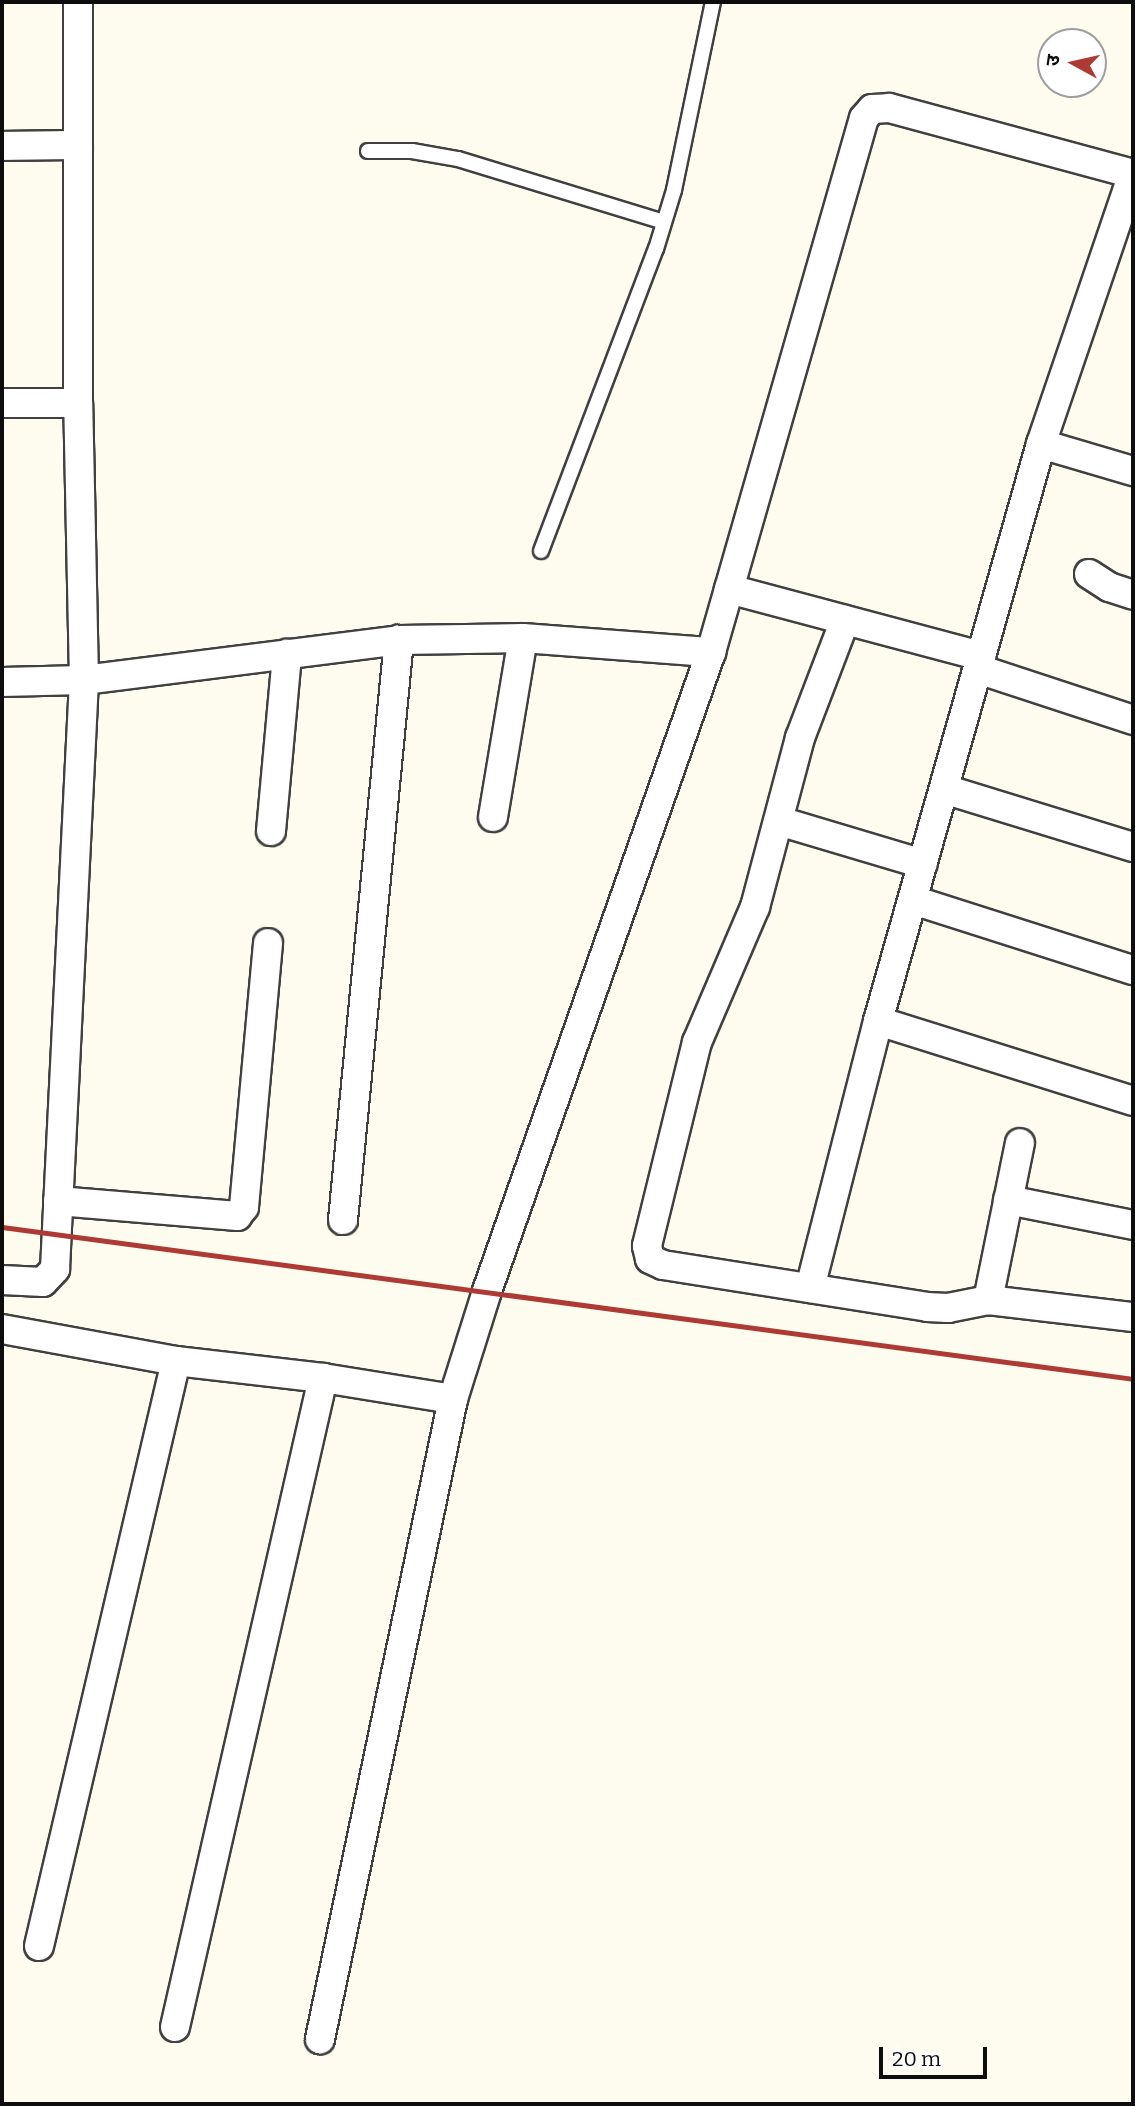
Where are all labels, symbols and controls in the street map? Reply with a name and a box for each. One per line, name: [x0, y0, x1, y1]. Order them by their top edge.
north arrow: [1037, 28, 1107, 98]
text: उ: [1041, 53, 1065, 67]
scale bar: [883, 2032, 992, 2076]
text: 20 m: [892, 2046, 941, 2072]

